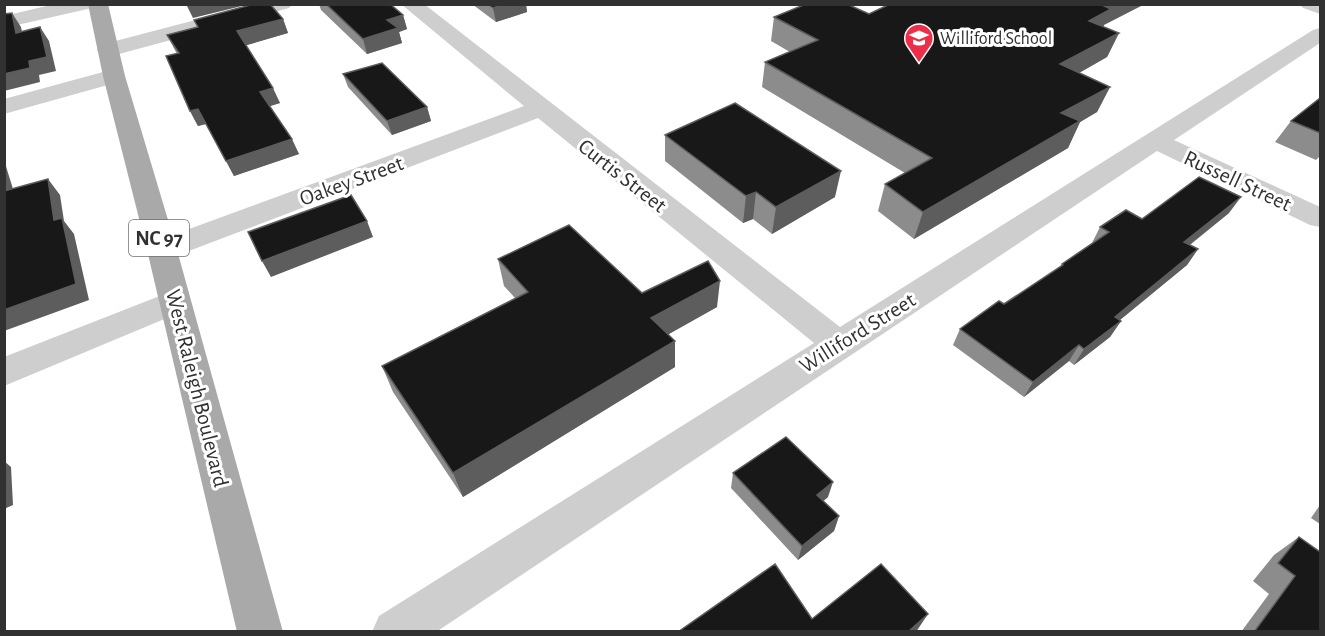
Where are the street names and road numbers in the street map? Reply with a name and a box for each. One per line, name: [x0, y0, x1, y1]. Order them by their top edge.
street label: Curtis Street: [574, 135, 671, 217]
street label: Russell Street: [1180, 146, 1295, 215]
street label: Oakey Street: [296, 152, 406, 210]
road number: NC 97: [129, 220, 189, 256]
street label: West Raleigh Boulevard: [162, 287, 232, 489]
street label: Williford Street: [796, 289, 919, 377]

